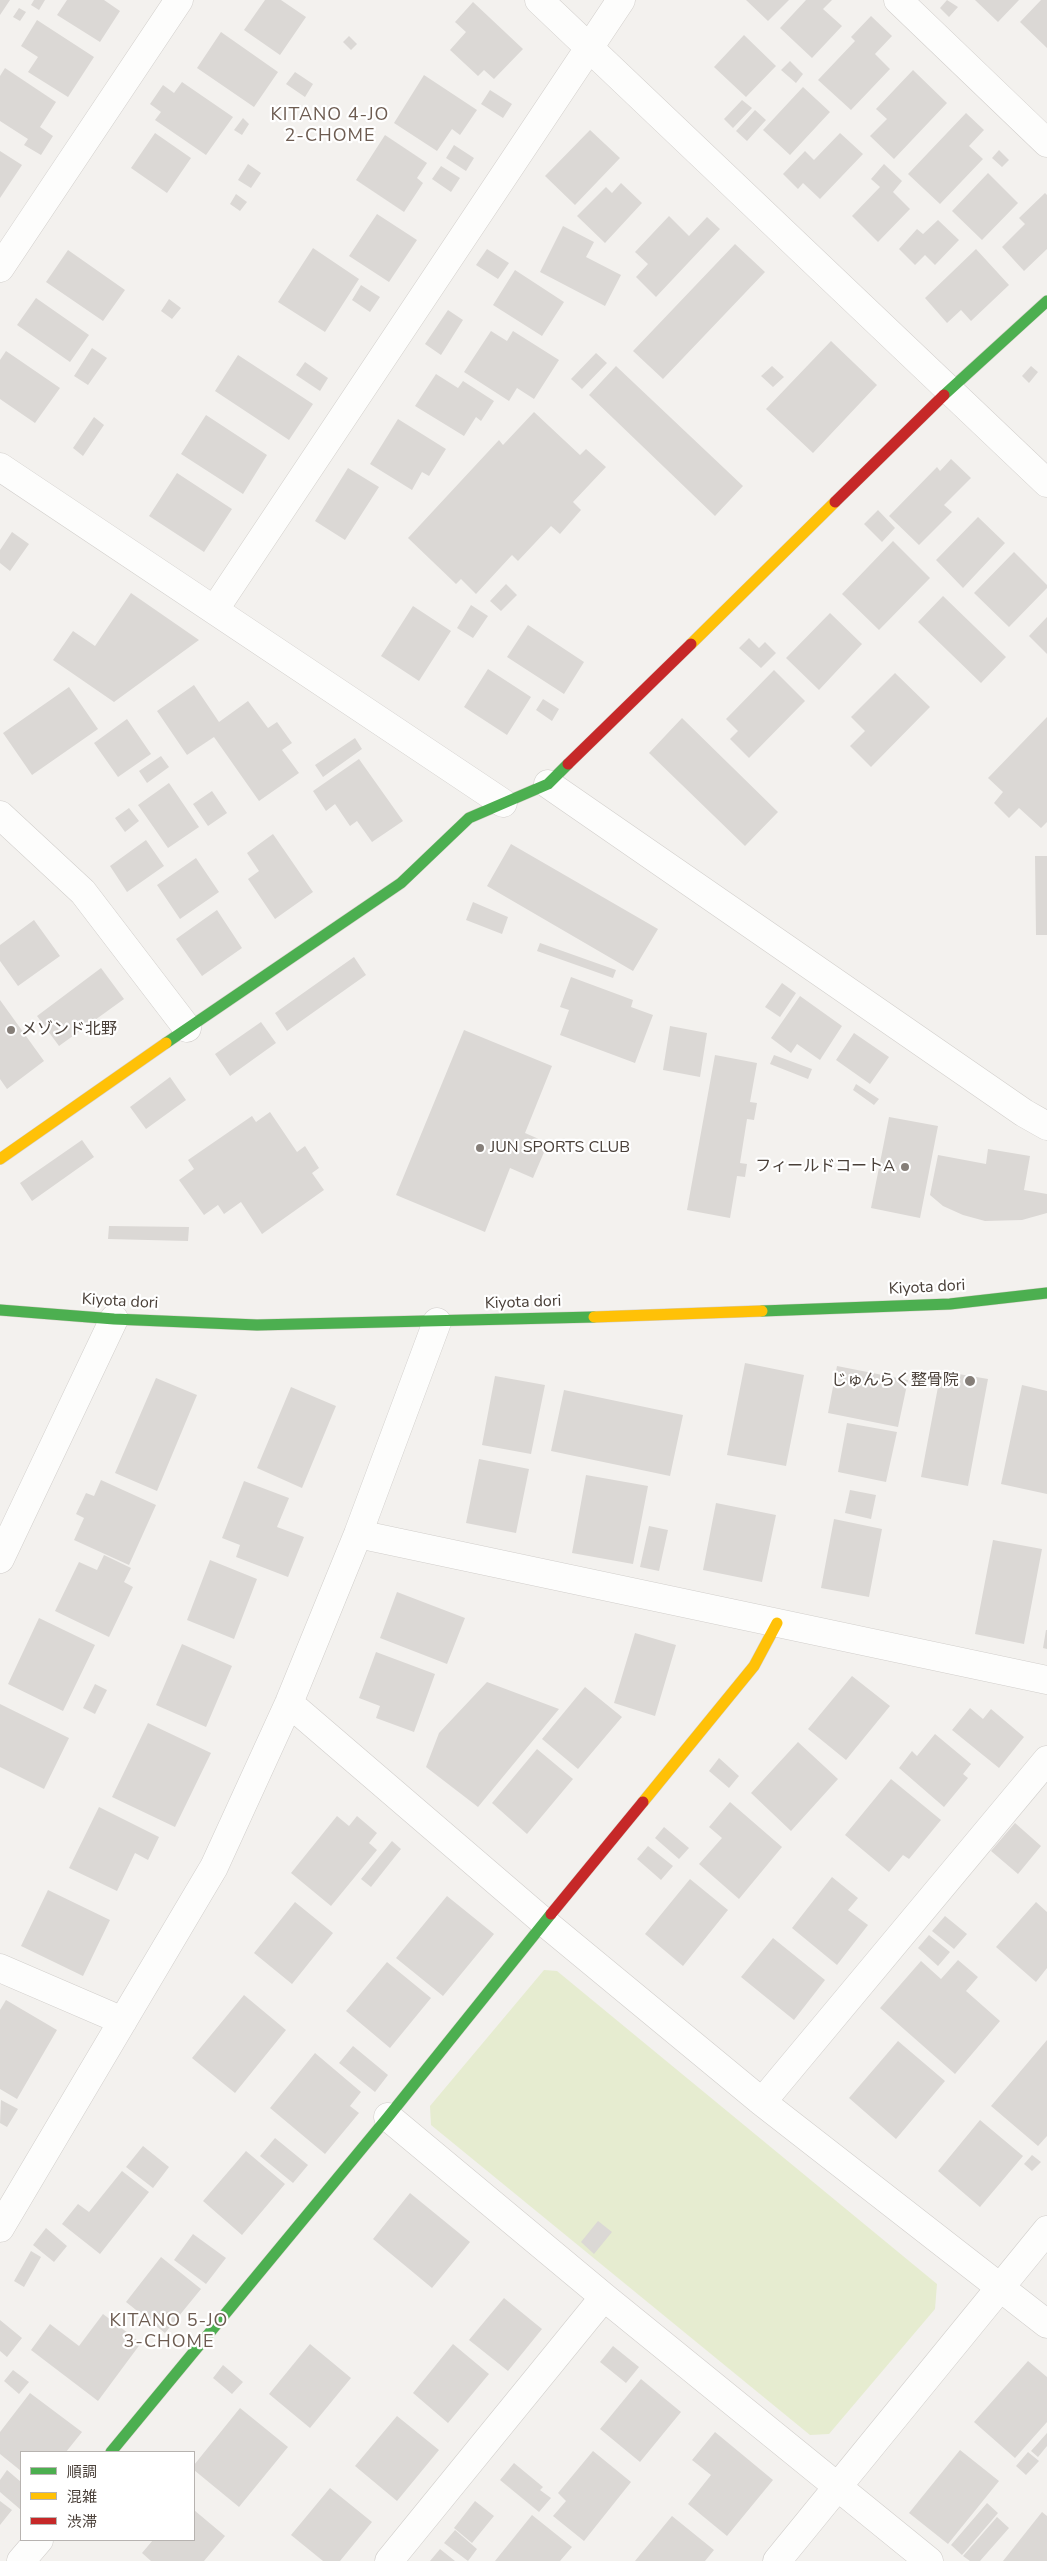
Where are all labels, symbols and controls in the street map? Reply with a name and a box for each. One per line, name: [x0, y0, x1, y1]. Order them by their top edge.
district label: KITANO 4-JO 2-CHOME: [269, 105, 391, 148]
place label: メゾンド北野: [21, 1020, 117, 1040]
marker: メゾンド北野: [5, 1024, 17, 1036]
place label: JUN SPORTS CLUB: [490, 1138, 630, 1158]
marker: JUN SPORTS CLUB: [474, 1142, 486, 1154]
place label: フィールドコートA: [755, 1157, 895, 1177]
marker: フィールドコートA: [899, 1161, 911, 1173]
street label: Kiyota dori: [888, 1276, 966, 1300]
street label: Kiyota dori: [81, 1290, 159, 1314]
street label: Kiyota dori: [484, 1292, 562, 1314]
place label: じゅんらく整骨院: [831, 1371, 959, 1391]
marker: じゅんらく整骨院: [963, 1374, 977, 1388]
district label: KITANO 5-JO 3-CHOME: [108, 2311, 230, 2354]
legend: [20, 2451, 195, 2541]
text: 順調: [67, 2462, 97, 2482]
text: 混雑: [67, 2487, 97, 2507]
text: 渋滞: [67, 2512, 97, 2532]

